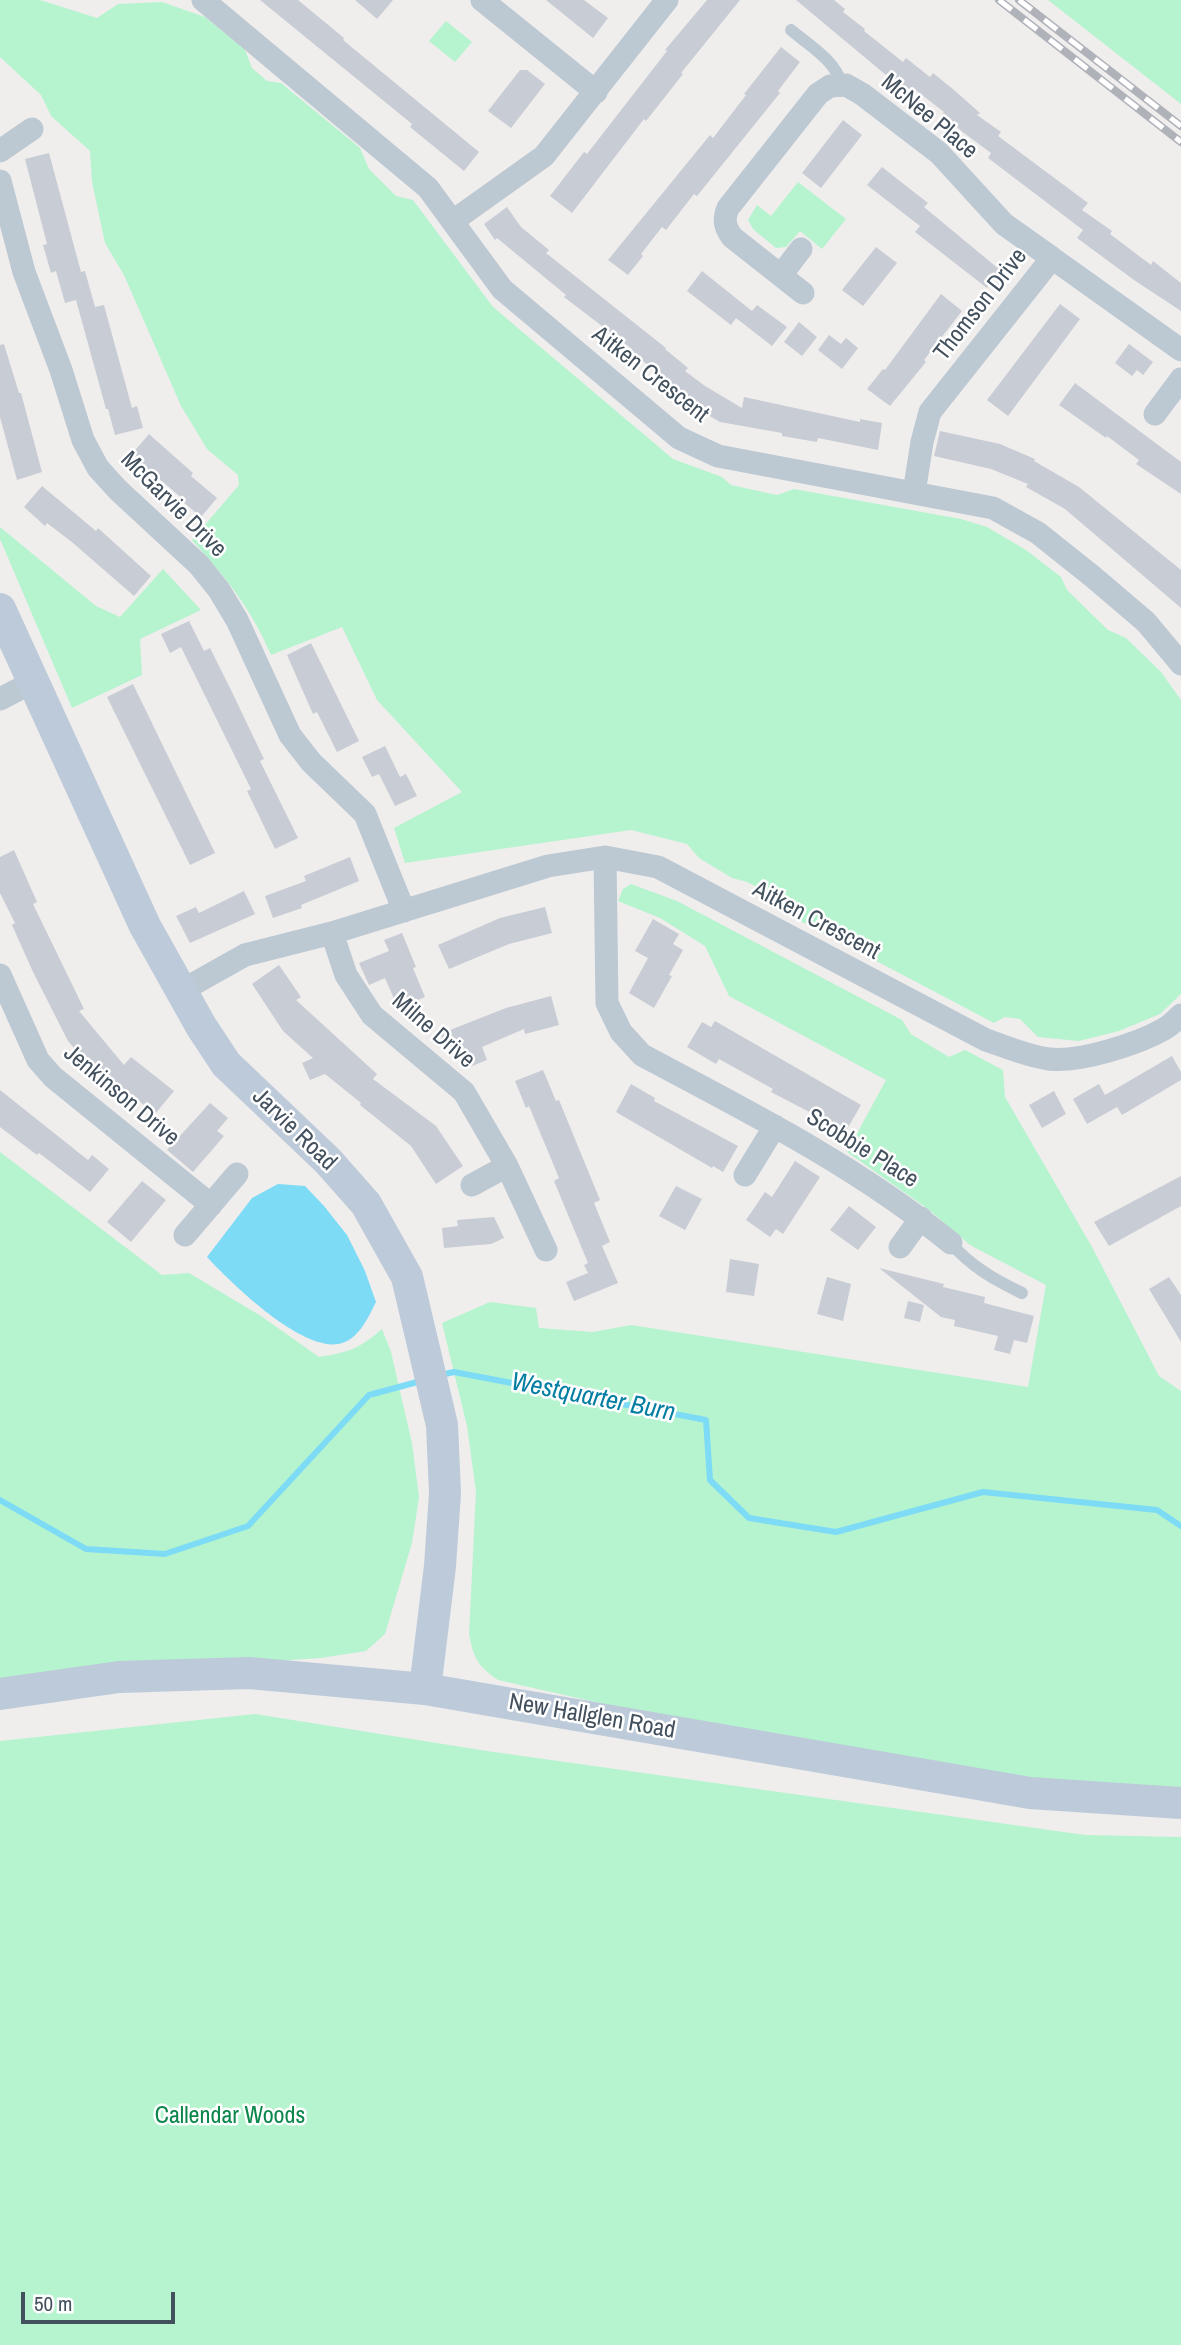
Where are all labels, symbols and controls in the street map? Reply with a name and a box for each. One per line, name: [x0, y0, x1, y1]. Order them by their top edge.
street label: McNee Place: [875, 68, 983, 166]
street label: Thomson Drive: [928, 243, 1034, 367]
street label: Aitken Crescent: [586, 321, 714, 429]
street label: McGarvie Drive: [114, 446, 232, 564]
street label: Aitken Crescent: [747, 875, 885, 967]
street label: Milne Drive: [386, 987, 480, 1075]
street label: Jenkinson Drive: [57, 1039, 185, 1153]
street label: Jarvie Road: [246, 1083, 342, 1177]
street label: Scobbie Place: [801, 1103, 923, 1195]
water label: Westquarter Burn: [508, 1367, 678, 1429]
street label: New Hallglen Road: [507, 1688, 677, 1746]
park label: Callendar Woods: [155, 2103, 305, 2131]
scale bar: [24, 2278, 178, 2322]
text: 50 m: [34, 2289, 72, 2318]

